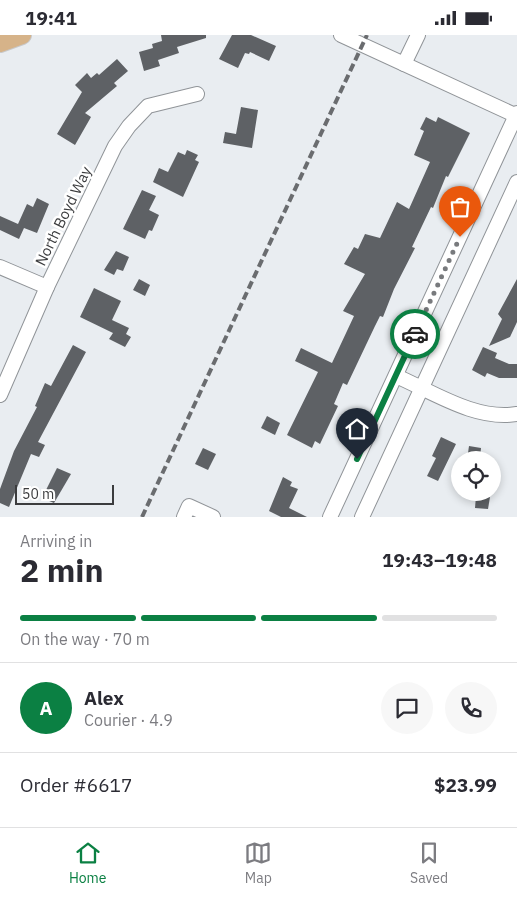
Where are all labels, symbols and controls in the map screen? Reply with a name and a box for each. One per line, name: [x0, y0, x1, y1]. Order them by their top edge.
text: 19:41: [25, 6, 77, 30]
street label: North Boyd Way: [31, 163, 95, 269]
pin: [439, 186, 481, 237]
icon: bag: [446, 193, 474, 221]
courier: [390, 309, 440, 359]
icon: car: [401, 320, 429, 348]
pin: [336, 408, 378, 459]
icon: home: [343, 415, 371, 443]
map controls: [451, 451, 501, 501]
button: locate: [451, 451, 501, 501]
scale bar: [15, 482, 114, 505]
text: 50 m: [22, 485, 54, 503]
text: Arriving in: [20, 531, 92, 551]
text: 19:43–19:48: [382, 548, 497, 572]
text: 2 min: [20, 549, 104, 591]
text: On the way · 70 m: [20, 629, 150, 649]
button: chat: [381, 682, 433, 734]
button: phone: [445, 682, 497, 734]
text: Alex: [84, 686, 124, 710]
text: A: [39, 696, 53, 720]
text: Courier · 4.9: [84, 710, 173, 730]
text: Order #6617: [20, 773, 132, 797]
text: $23.99: [434, 773, 497, 797]
tab: Home: [69, 839, 107, 887]
tab: Map: [244, 839, 272, 887]
tab: Saved: [410, 839, 448, 887]

